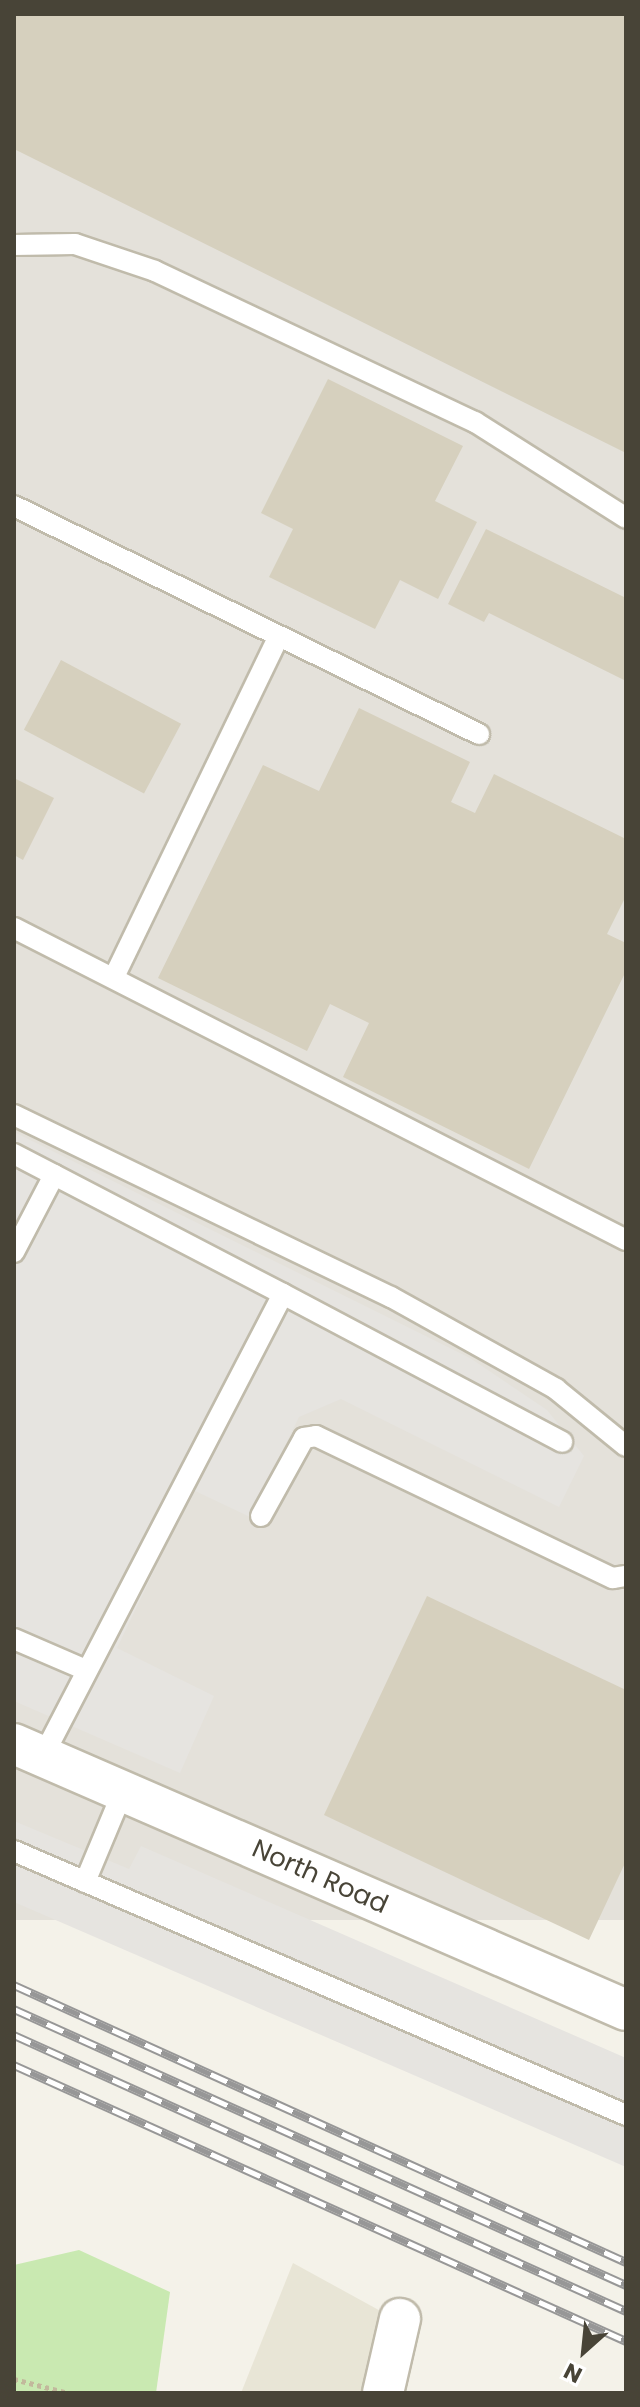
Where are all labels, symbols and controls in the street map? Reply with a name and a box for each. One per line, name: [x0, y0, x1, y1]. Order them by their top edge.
street label: North Road: [247, 1833, 393, 1921]
north arrow: [544, 2311, 624, 2391]
text: N: [558, 2355, 587, 2390]

